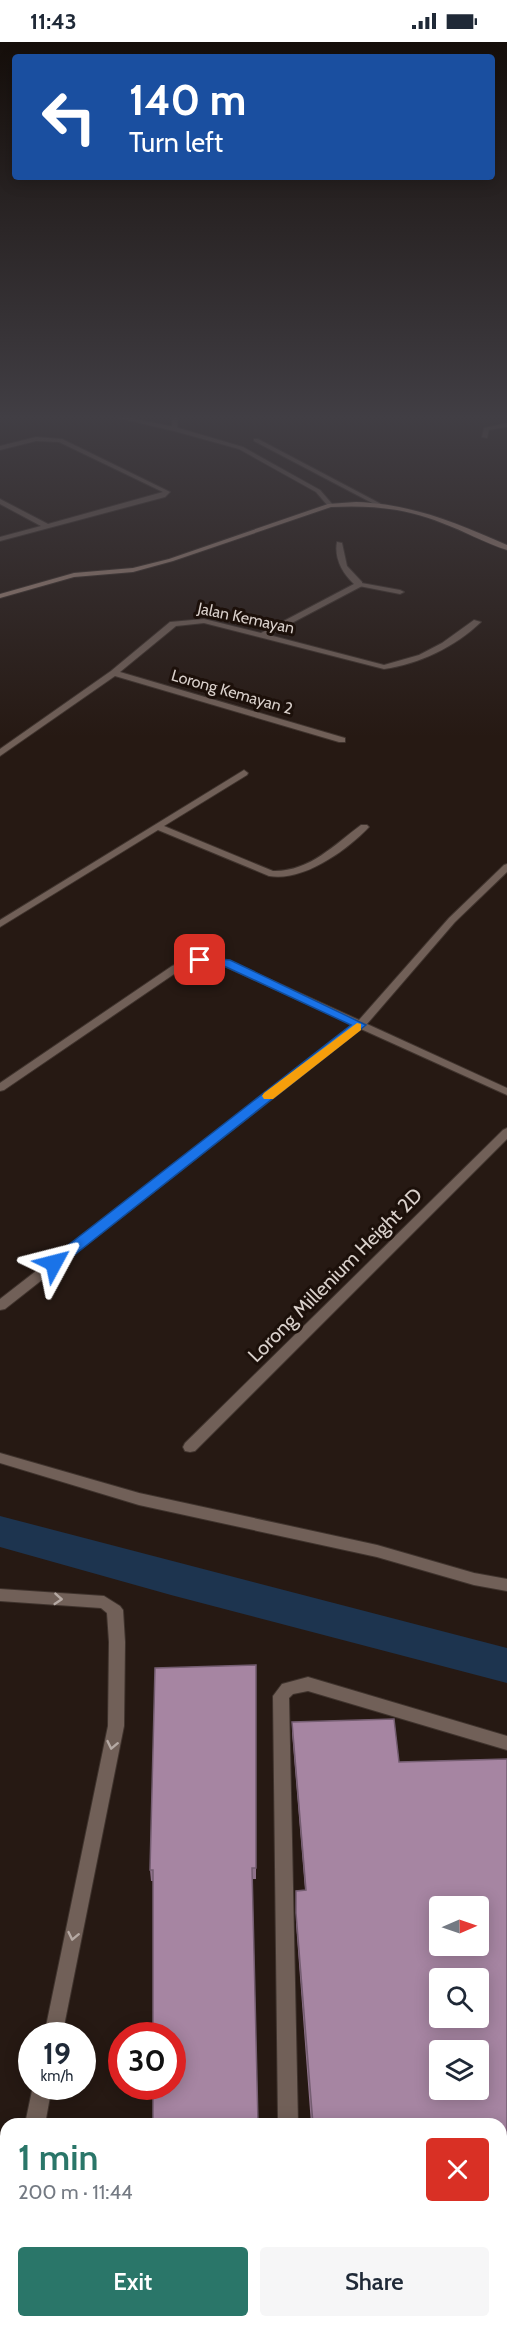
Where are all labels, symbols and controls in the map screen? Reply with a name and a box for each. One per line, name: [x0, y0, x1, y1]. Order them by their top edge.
text: 11:43: [30, 8, 77, 35]
text: 140 m: [129, 74, 246, 126]
icon: left: [30, 78, 108, 156]
text: Turn left: [129, 126, 223, 159]
street label: Jalan Kemayan: [195, 598, 296, 638]
street label: Lorong Kemayan 2: [169, 666, 295, 718]
pin: [174, 934, 225, 985]
icon: arrive: [183, 943, 216, 976]
street label: Lorong Millenium Height 2D: [243, 1183, 427, 1367]
position arrow: [22, 1231, 86, 1295]
one-way arrow: [54, 1592, 63, 1605]
one-way arrow: [106, 1740, 119, 1750]
north arrow: [429, 1896, 489, 1956]
map controls: [429, 1896, 489, 2100]
one-way arrow: [67, 1931, 80, 1941]
button: search: [429, 1968, 489, 2028]
speed limit sign: 30: [108, 2022, 186, 2100]
text: 19: [43, 2035, 71, 2072]
button: layers: [429, 2040, 489, 2100]
text: km/h: [41, 2067, 73, 2085]
text: 1 min: [18, 2135, 98, 2179]
button: close: [426, 2138, 489, 2201]
text: 200 m · 11:44: [18, 2180, 133, 2204]
button: Exit: [18, 2247, 248, 2316]
button: Share: [260, 2247, 489, 2316]

